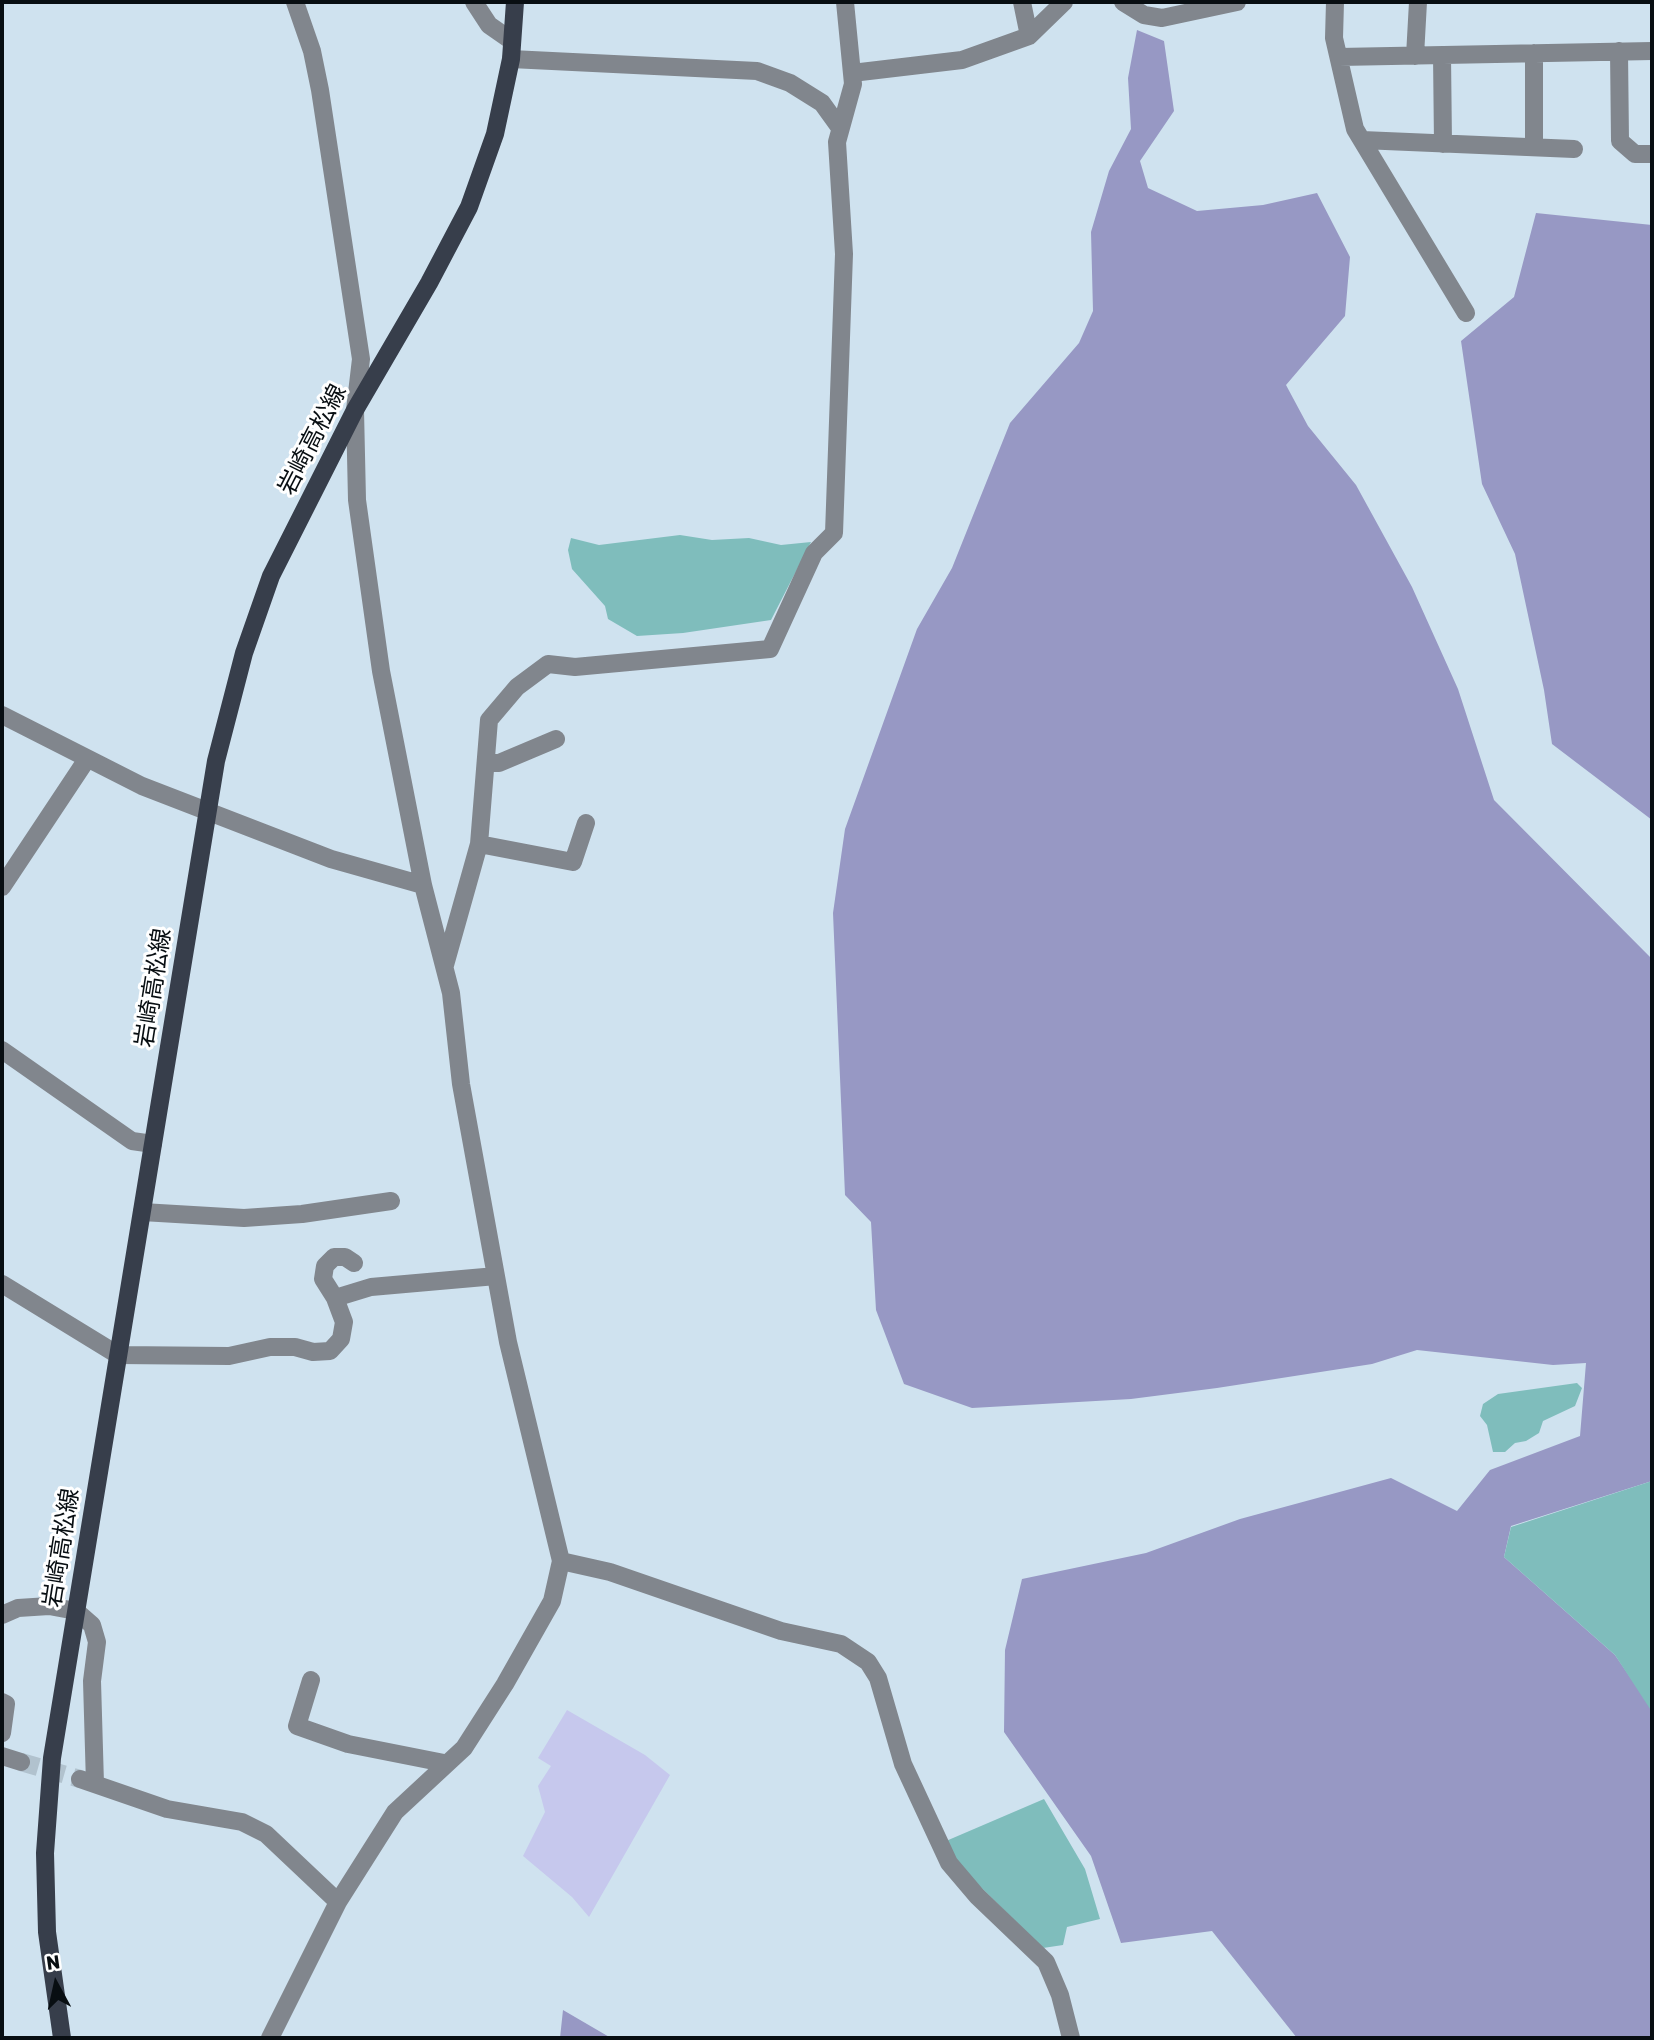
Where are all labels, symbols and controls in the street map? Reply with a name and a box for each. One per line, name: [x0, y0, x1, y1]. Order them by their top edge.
street label: 岩崎高松線: [273, 380, 353, 500]
street label: 岩崎高松線: [130, 926, 178, 1050]
street label: 岩崎高松線: [38, 1486, 86, 1610]
north arrow: [21, 1949, 91, 2019]
text: N: [45, 1950, 61, 1975]

